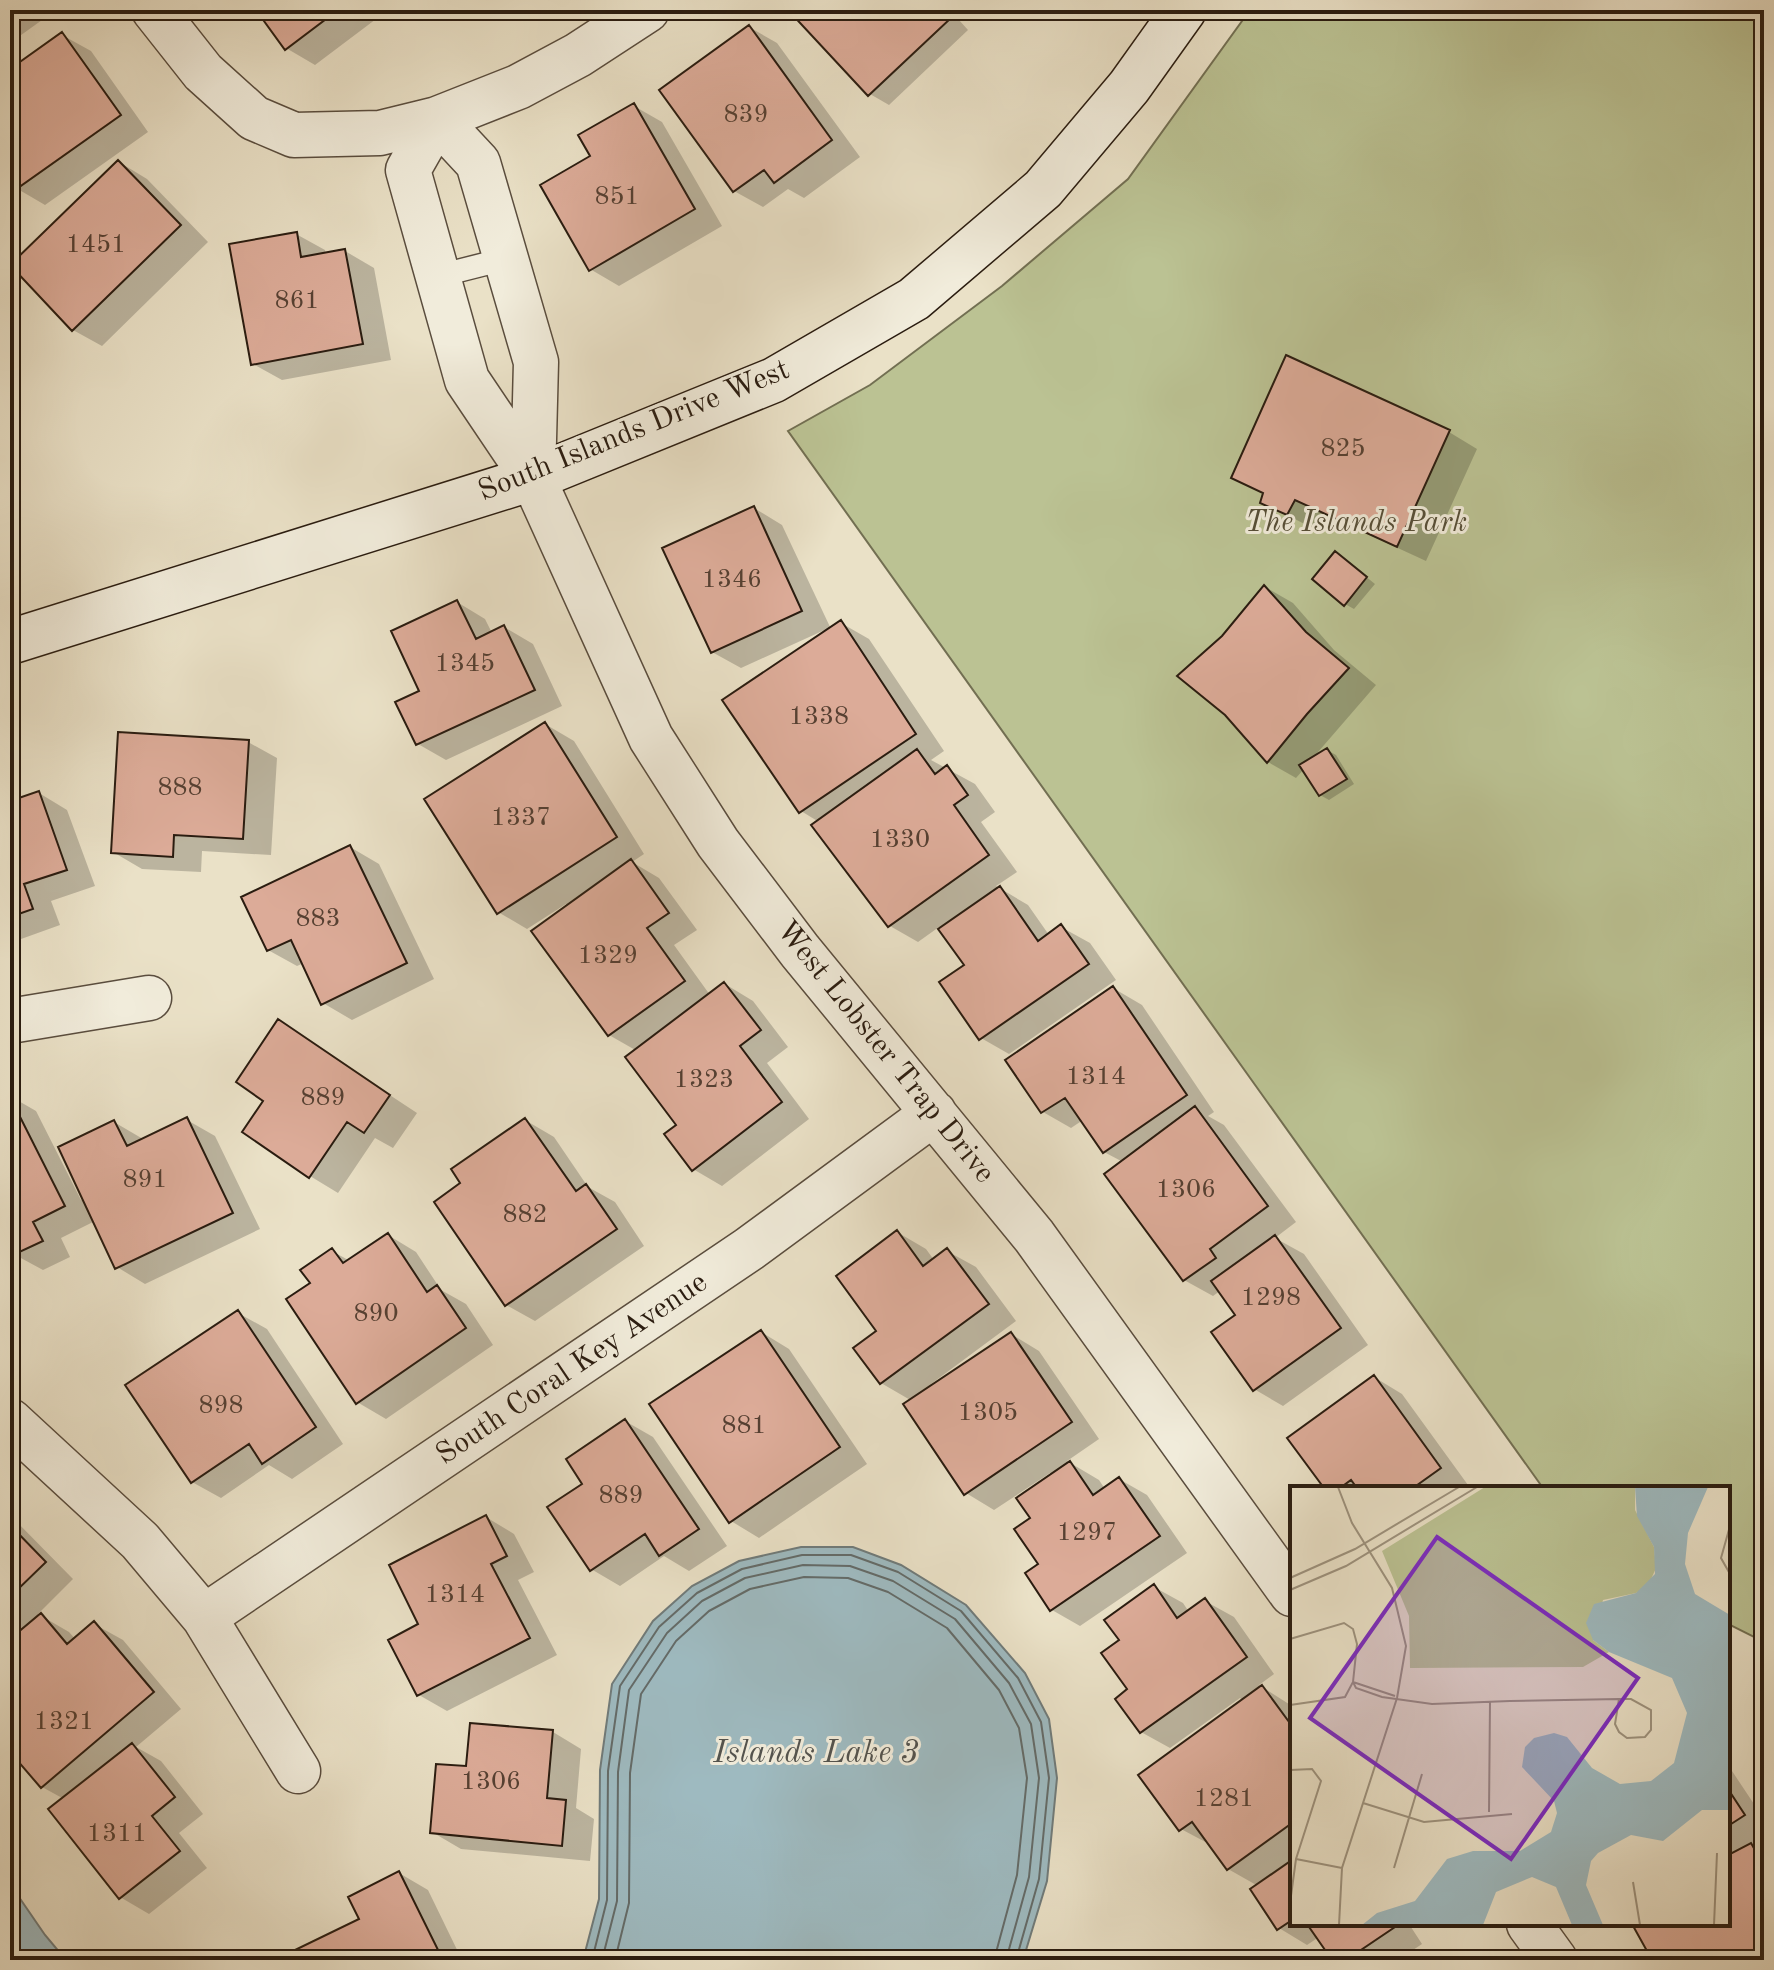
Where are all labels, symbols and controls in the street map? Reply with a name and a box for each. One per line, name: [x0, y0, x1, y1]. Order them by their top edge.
house number: 839: [723, 102, 769, 128]
house number: 851: [594, 184, 640, 210]
house number: 1451: [66, 232, 126, 258]
house number: 861: [274, 288, 320, 314]
street label: South Islands Drive West: [474, 355, 794, 507]
house number: 825: [1320, 436, 1366, 462]
park label: The Islands Park: [1245, 508, 1467, 538]
house number: 1346: [702, 567, 762, 593]
house number: 1345: [435, 651, 495, 677]
house number: 1338: [789, 704, 849, 730]
house number: 888: [157, 775, 203, 801]
house number: 1337: [491, 805, 551, 831]
house number: 1330: [870, 827, 930, 853]
house number: 883: [295, 906, 341, 932]
street label: West Lobster Trap Drive: [770, 915, 1000, 1189]
house number: 1329: [578, 943, 638, 969]
house number: 1314: [1066, 1064, 1126, 1090]
house number: 1323: [674, 1067, 734, 1093]
house number: 889: [300, 1085, 346, 1111]
house number: 891: [122, 1167, 168, 1193]
house number: 1306: [1156, 1177, 1216, 1203]
house number: 882: [502, 1202, 548, 1228]
street label: South Coral Key Avenue: [431, 1267, 713, 1471]
house number: 1298: [1241, 1285, 1301, 1311]
house number: 890: [353, 1301, 399, 1327]
house number: 898: [198, 1393, 244, 1419]
house number: 1305: [958, 1400, 1018, 1426]
house number: 881: [721, 1413, 767, 1439]
house number: 889: [598, 1483, 644, 1509]
inset map: [1290, 1486, 1730, 1926]
house number: 1297: [1057, 1520, 1117, 1546]
house number: 1314: [425, 1582, 485, 1608]
house number: 1321: [34, 1709, 94, 1735]
water label: Islands Lake 3: [712, 1738, 919, 1770]
house number: 1306: [461, 1769, 521, 1795]
house number: 1281: [1194, 1786, 1254, 1812]
house number: 1311: [87, 1821, 147, 1847]

